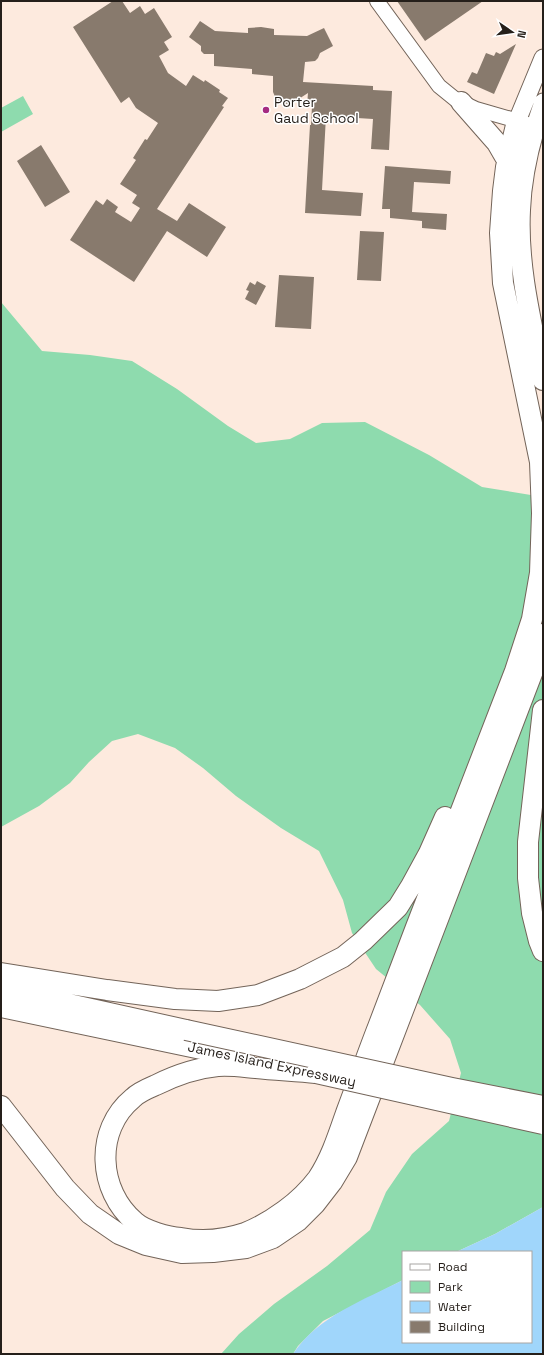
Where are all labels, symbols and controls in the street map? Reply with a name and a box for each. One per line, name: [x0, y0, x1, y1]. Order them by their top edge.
north arrow: [492, 12, 532, 52]
text: N: [514, 29, 529, 39]
place label: Porter Gaud School: [274, 93, 359, 127]
marker: Porter Gaud School: [261, 105, 271, 115]
street label: James Island Expressway: [186, 1037, 358, 1091]
legend: [402, 1251, 532, 1343]
text: Road: [438, 1259, 467, 1275]
text: Park: [438, 1279, 463, 1295]
text: Water: [438, 1299, 472, 1315]
text: Building: [438, 1319, 485, 1335]

